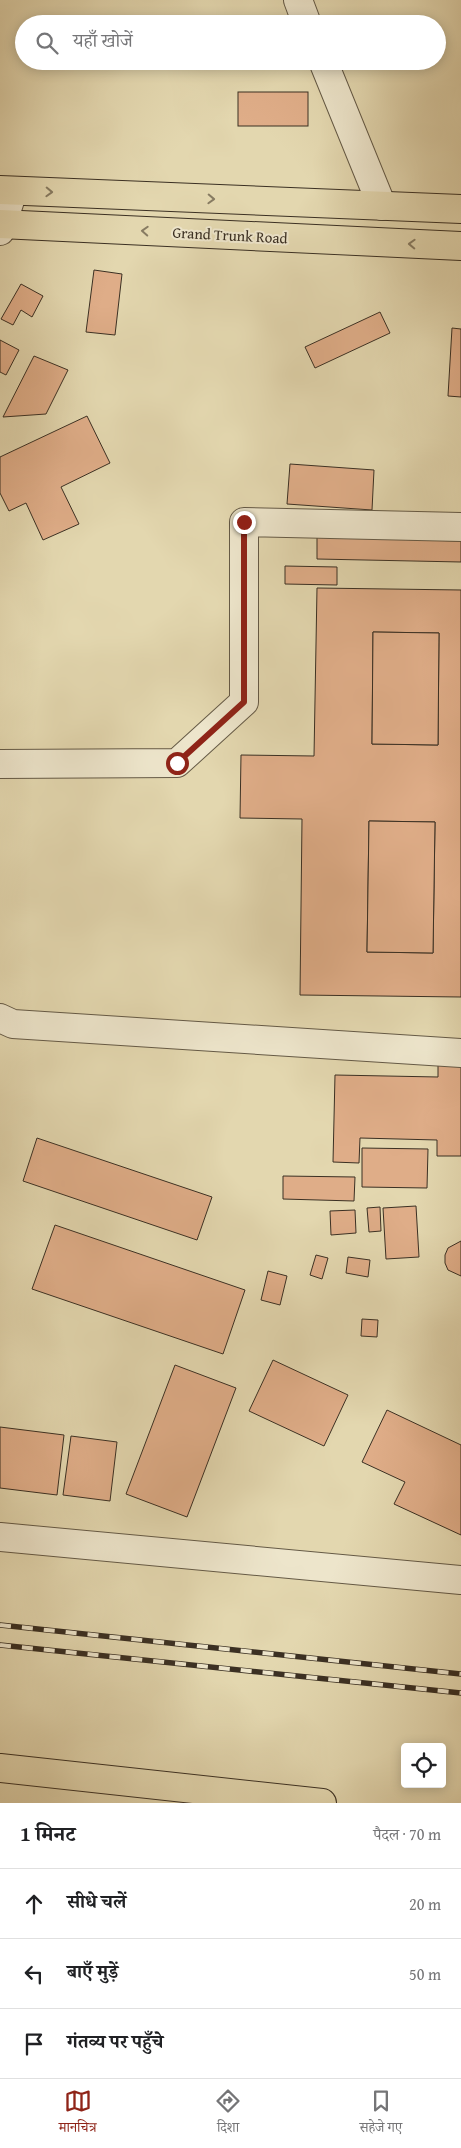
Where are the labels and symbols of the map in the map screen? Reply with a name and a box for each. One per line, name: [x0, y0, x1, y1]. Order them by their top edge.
one-way arrow: [45, 187, 53, 198]
one-way arrow: [207, 193, 215, 204]
street label: Grand Trunk Road: [172, 222, 288, 248]
one-way arrow: [141, 226, 149, 237]
one-way arrow: [408, 238, 416, 249]
route end: [233, 511, 256, 534]
route start: [166, 752, 189, 775]

